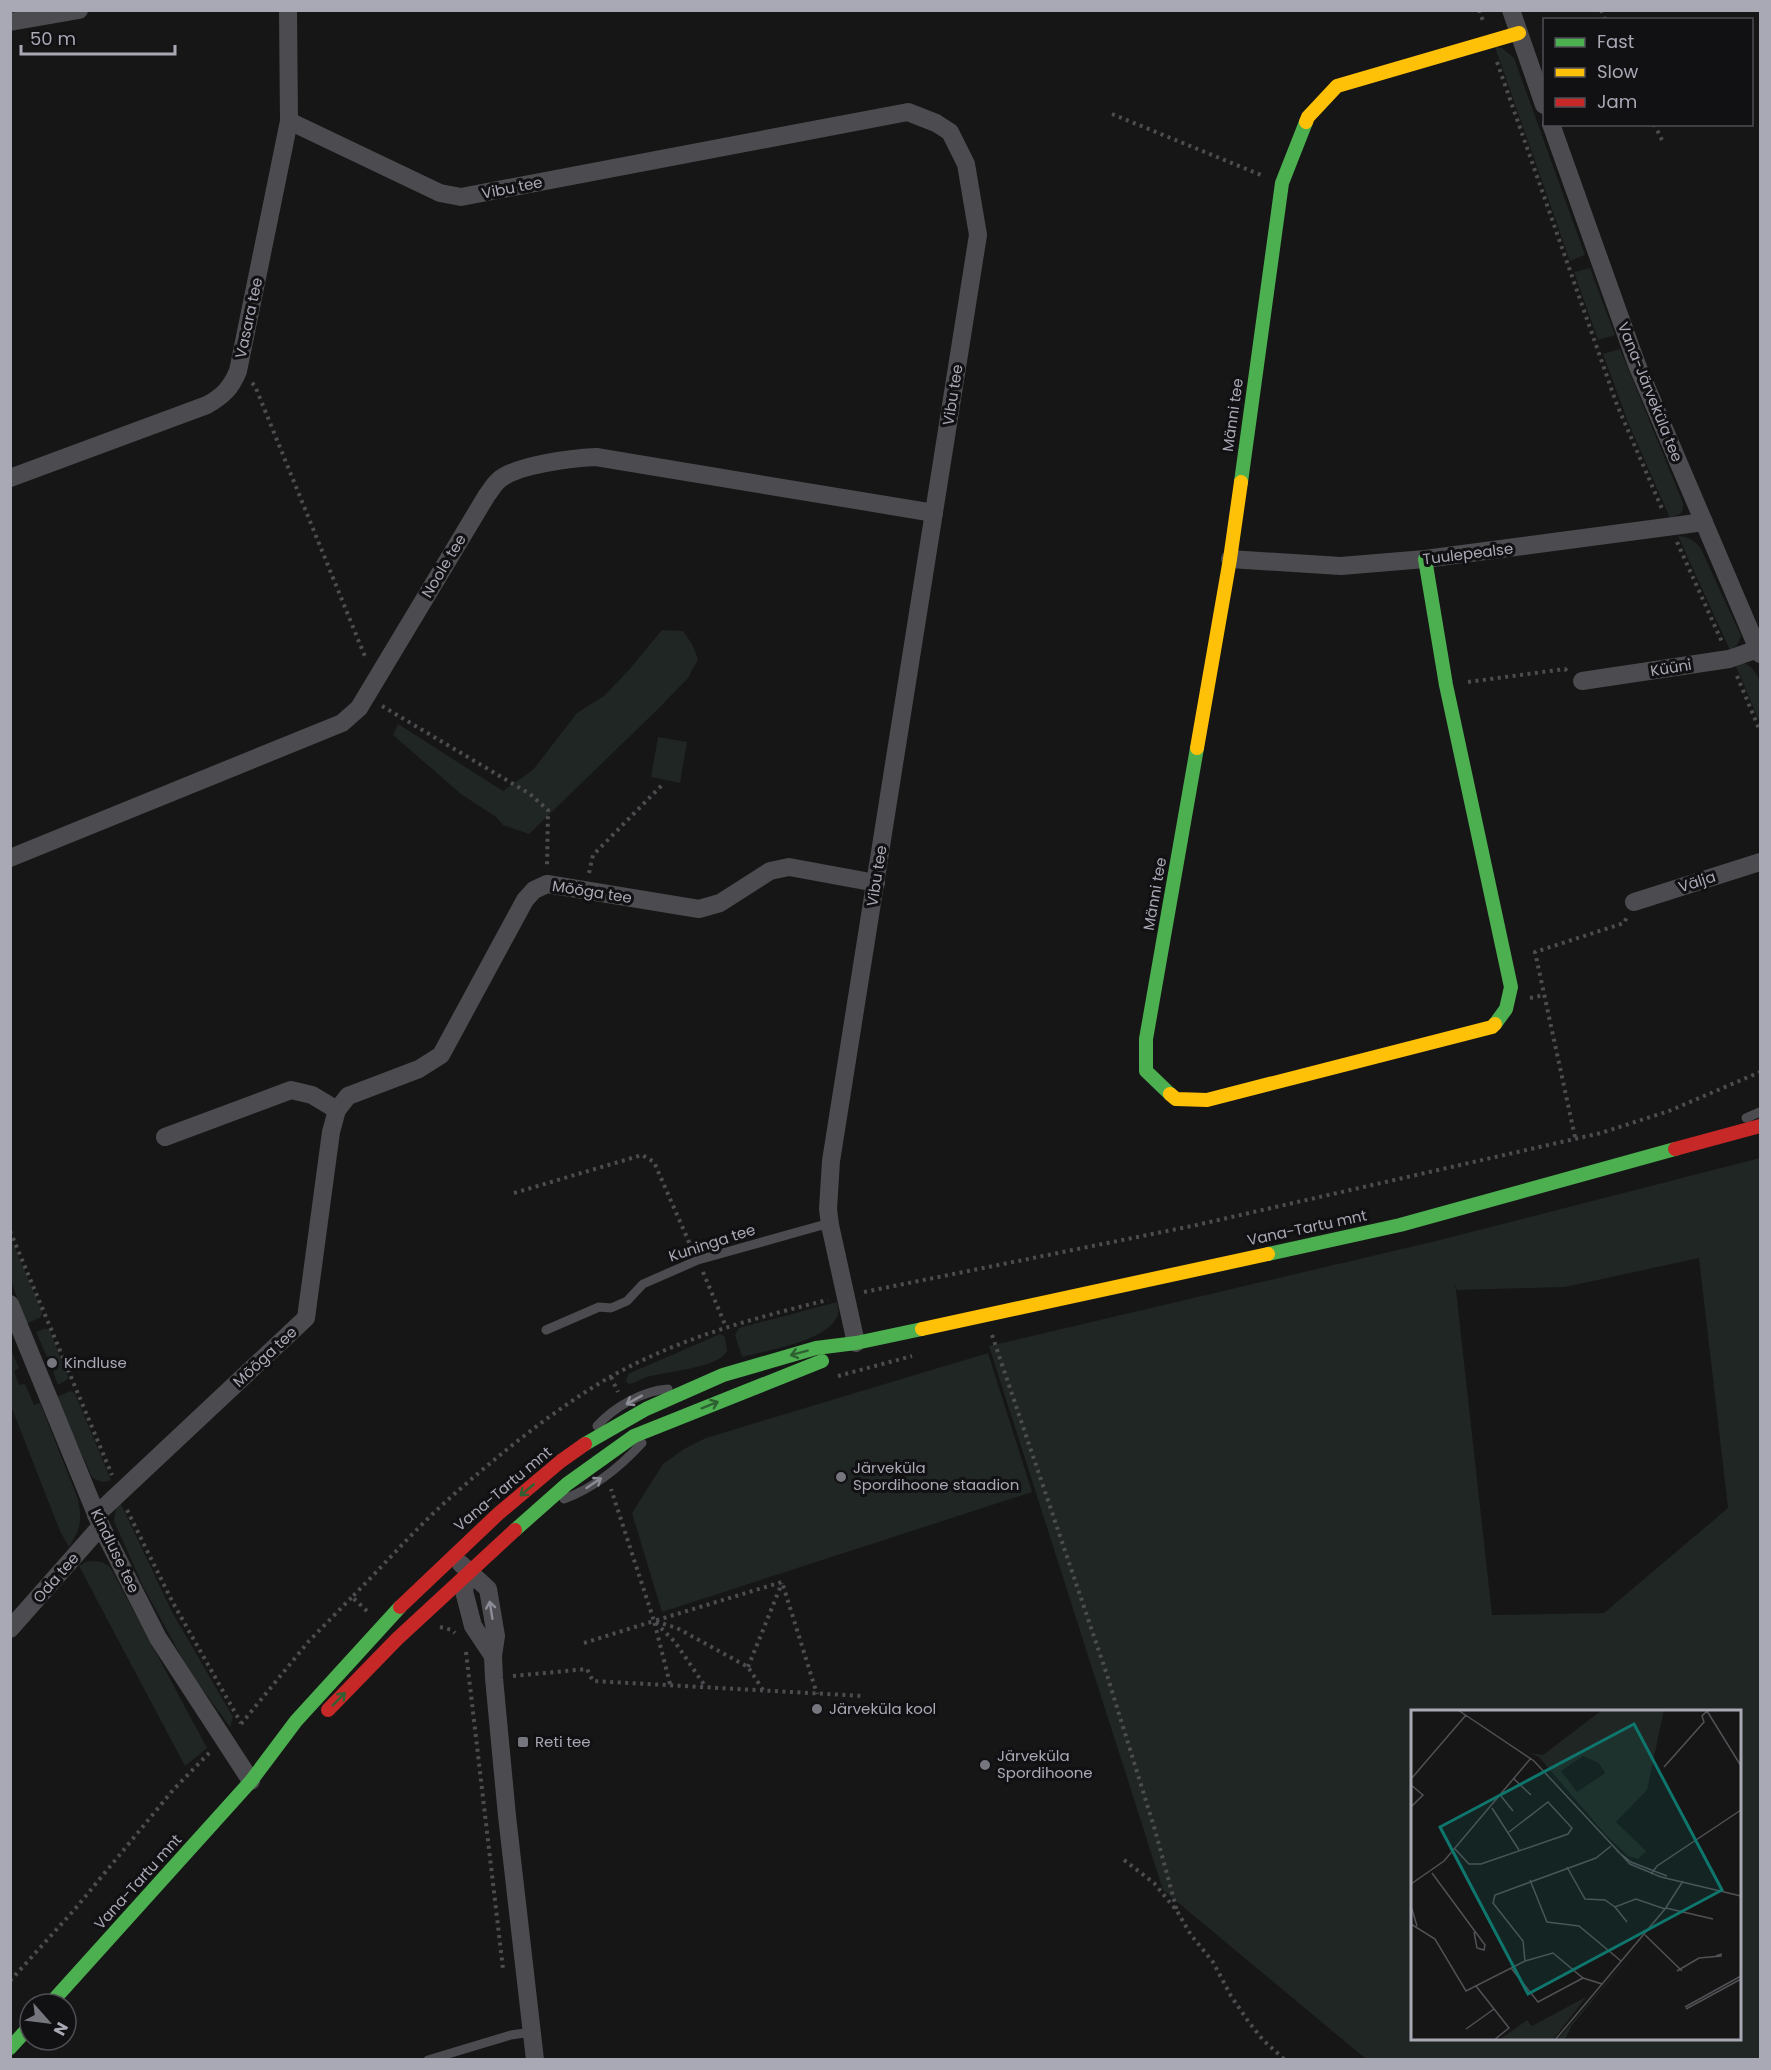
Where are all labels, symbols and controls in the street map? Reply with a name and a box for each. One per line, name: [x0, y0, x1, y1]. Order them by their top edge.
scale bar: [21, 18, 176, 56]
legend: [1543, 18, 1753, 126]
text: 50 m: [30, 26, 76, 51]
text: Fast: [1597, 29, 1634, 54]
text: Slow: [1597, 59, 1639, 84]
text: Jam: [1597, 89, 1637, 114]
street label: Vibu tee: [480, 171, 544, 204]
street label: Vasara tee: [230, 276, 267, 360]
street label: Vana-Järveküla tee: [1613, 319, 1688, 465]
street label: Vibu tee: [937, 363, 968, 427]
street label: Männi tee: [1217, 377, 1248, 453]
street label: Noole tee: [416, 530, 471, 601]
street label: Tuulepealse: [1422, 538, 1514, 569]
street label: Küüni: [1649, 654, 1693, 681]
street label: Vibu tee: [861, 844, 892, 908]
street label: Männi tee: [1138, 856, 1171, 932]
street label: Välja: [1676, 866, 1718, 897]
street label: Mõõga tee: [551, 875, 633, 908]
street label: Vana-Tartu mnt: [1245, 1205, 1369, 1250]
street label: Kuninga tee: [666, 1219, 758, 1266]
street label: Mõõga tee: [228, 1322, 301, 1392]
one-way arrow: [790, 1347, 809, 1359]
place label: Kindluse: [64, 1352, 127, 1373]
marker: Kindluse: [45, 1356, 59, 1370]
one-way arrow: [626, 1394, 643, 1406]
one-way arrow: [701, 1399, 719, 1410]
street label: Vana-Tartu mnt: [449, 1441, 556, 1536]
place label: Järveküla Spordihoone staadion: [853, 1457, 1019, 1495]
marker: Järveküla Spordihoone staadion: [834, 1470, 848, 1484]
one-way arrow: [586, 1477, 602, 1489]
one-way arrow: [519, 1483, 535, 1496]
street label: Kindluse tee: [86, 1505, 145, 1596]
street label: Oda tee: [28, 1548, 83, 1607]
one-way arrow: [486, 1600, 497, 1620]
one-way arrow: [332, 1691, 347, 1706]
place label: Järveküla kool: [829, 1698, 936, 1719]
marker: Järveküla kool: [810, 1702, 824, 1716]
inset map: [1411, 1710, 1741, 2040]
place label: Reti tee: [535, 1731, 591, 1752]
marker: Reti tee: [516, 1735, 530, 1749]
place label: Järveküla Spordihoone: [997, 1745, 1093, 1783]
marker: Järveküla Spordihoone: [978, 1758, 992, 1772]
street label: Vana-Tartu mnt: [89, 1829, 186, 1934]
north arrow: [18, 1992, 78, 2052]
text: N: [48, 2018, 74, 2040]

